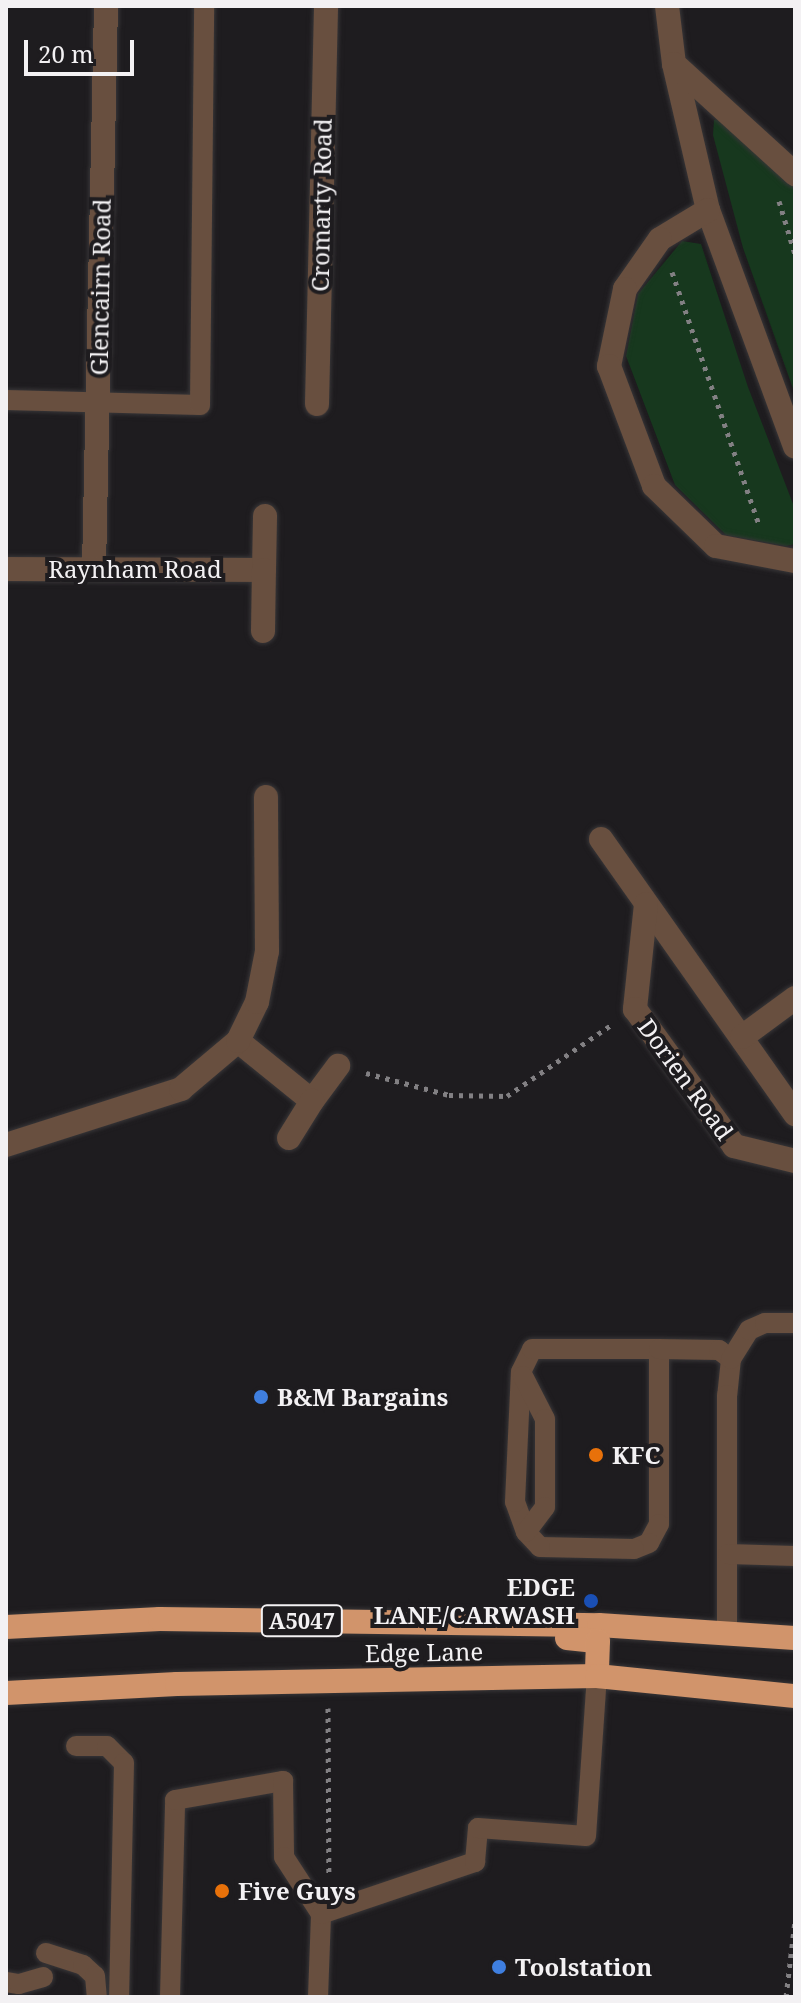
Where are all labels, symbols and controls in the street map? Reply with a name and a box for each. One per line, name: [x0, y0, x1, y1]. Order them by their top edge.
scale bar: [28, 24, 138, 74]
text: 20 m: [38, 37, 94, 70]
street label: Cromarty Road: [305, 118, 337, 292]
street label: Glencairn Road: [84, 198, 116, 376]
street label: Raynham Road: [48, 555, 222, 583]
street label: Dorien Road: [632, 1013, 740, 1145]
place label: B&M Bargains: [277, 1383, 448, 1411]
marker: B&M Bargains: [252, 1388, 270, 1406]
place label: KFC: [612, 1441, 661, 1469]
marker: KFC: [587, 1446, 605, 1464]
place label: EDGE LANE/CARWASH: [374, 1573, 575, 1629]
marker: EDGE LANE/CARWASH: [582, 1592, 600, 1610]
road number: A5047: [260, 1603, 344, 1639]
street label: Edge Lane: [365, 1637, 483, 1667]
place label: Five Guys: [238, 1877, 356, 1905]
marker: Five Guys: [213, 1882, 231, 1900]
place label: Toolstation: [515, 1953, 652, 1981]
marker: Toolstation: [490, 1958, 508, 1976]

